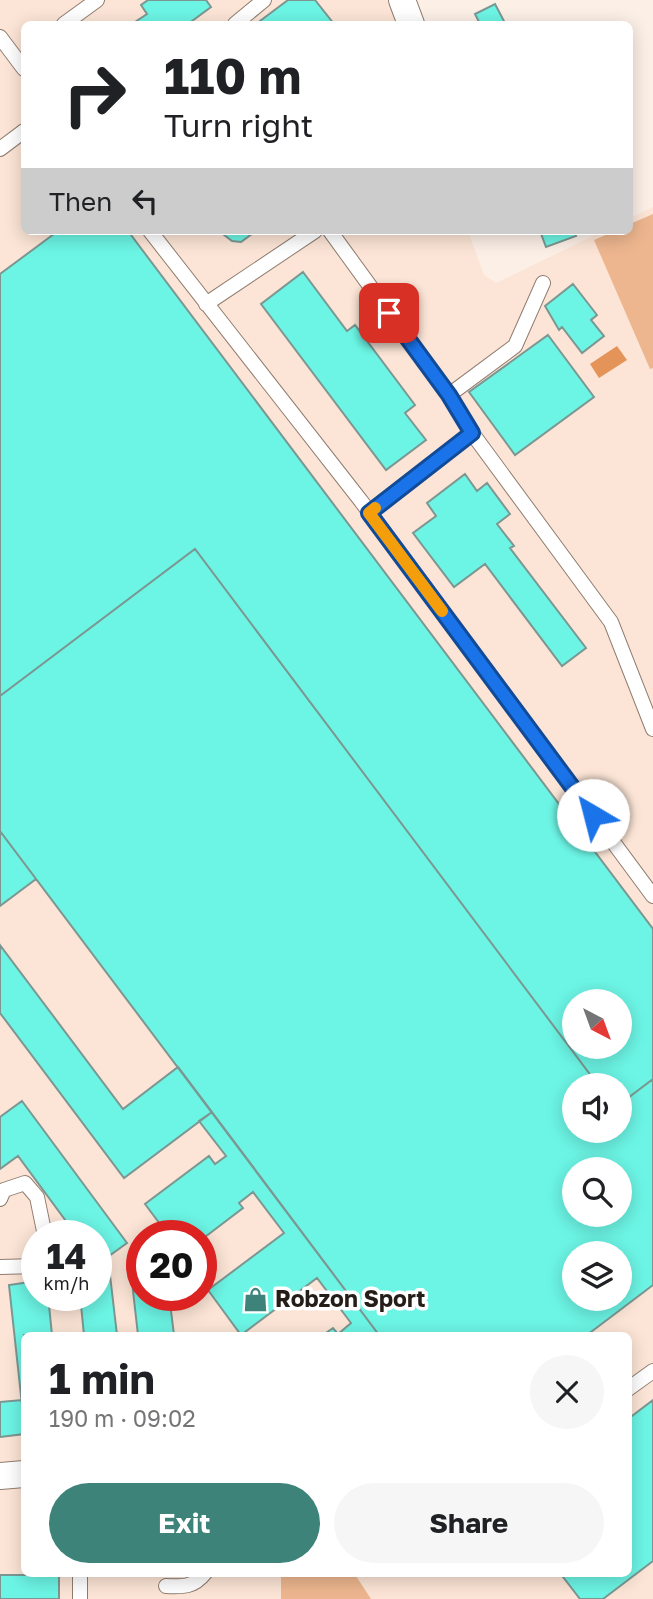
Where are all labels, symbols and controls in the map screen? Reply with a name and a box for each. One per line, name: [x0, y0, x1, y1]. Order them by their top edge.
text: 110 m: [164, 46, 301, 105]
icon: right: [49, 49, 140, 140]
text: Turn right: [164, 106, 313, 144]
icon: left: [126, 182, 164, 220]
text: Then: [49, 186, 112, 217]
pin: [359, 283, 419, 343]
icon: arrive: [370, 294, 408, 332]
position arrow: [556, 778, 630, 852]
north arrow: [562, 989, 632, 1059]
map controls: [562, 989, 632, 1311]
button: sound: [562, 1073, 632, 1143]
button: search: [562, 1157, 632, 1227]
speed limit sign: 20: [126, 1220, 217, 1311]
text: 14: [47, 1235, 86, 1277]
button: layers: [562, 1241, 632, 1311]
text: km/h: [44, 1272, 89, 1294]
place label: Robzon Sport: [275, 1284, 426, 1312]
shop icon: Robzon Sport: [241, 1285, 269, 1313]
text: 1 min: [49, 1353, 155, 1403]
button: close: [530, 1355, 604, 1429]
text: 190 m · 09:02: [49, 1404, 196, 1432]
button: Exit: [49, 1483, 320, 1563]
button: Share: [334, 1483, 604, 1563]

